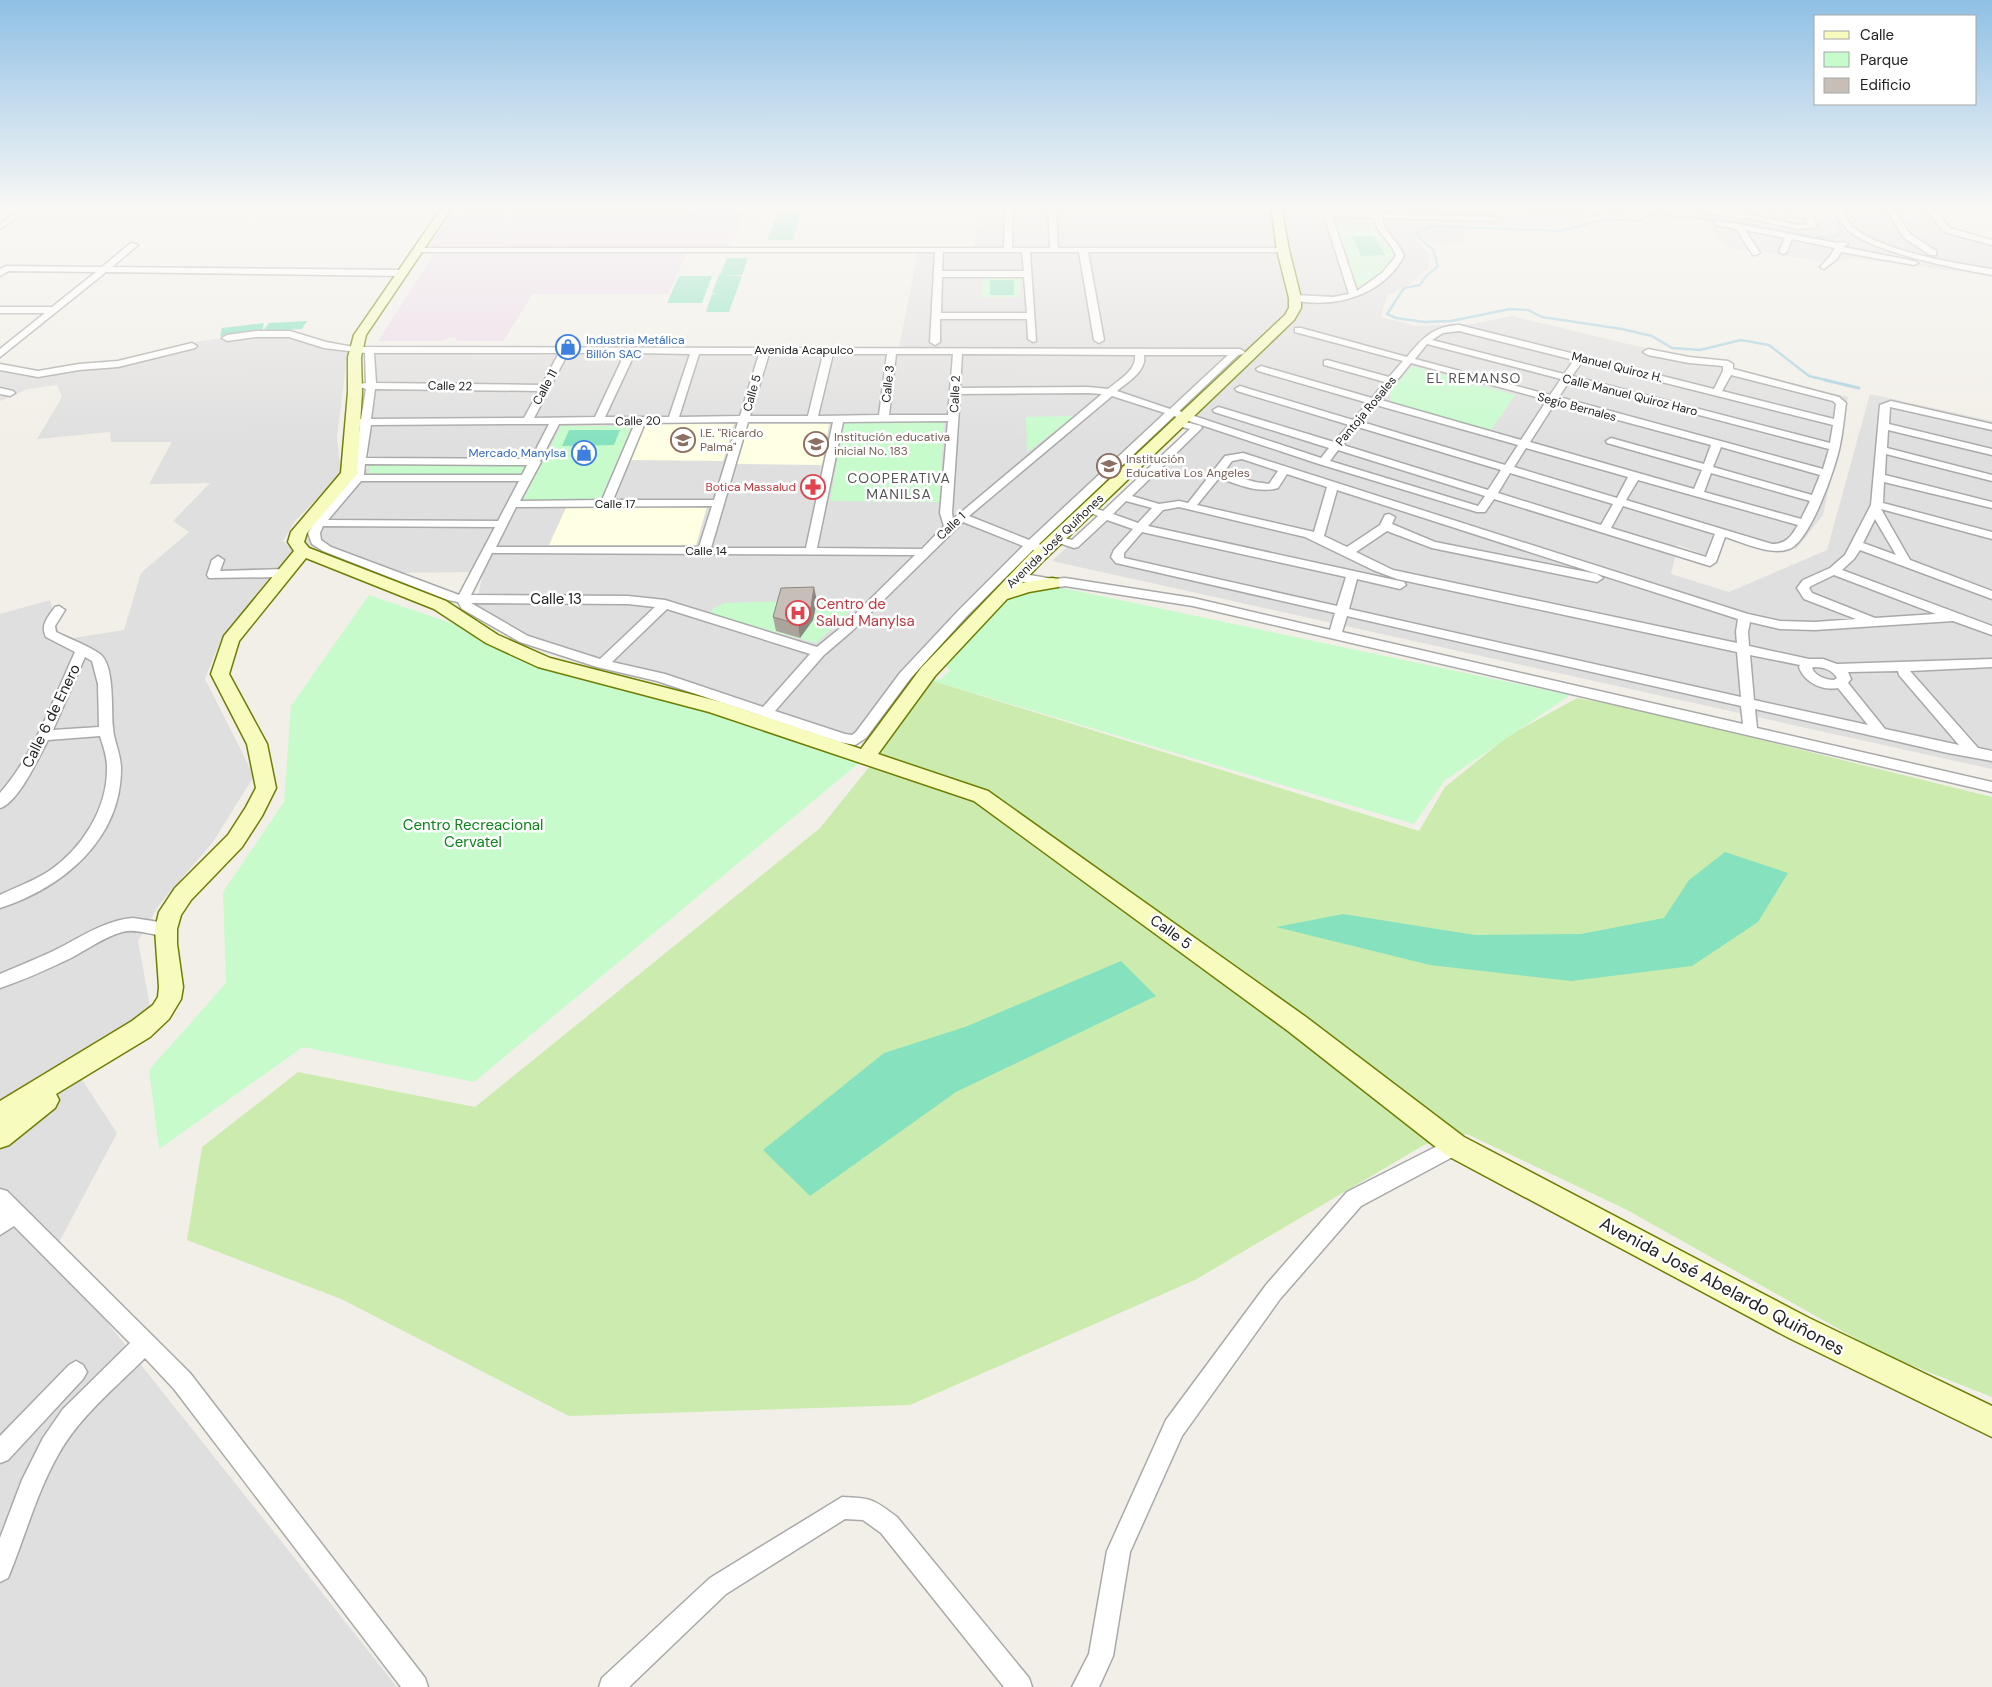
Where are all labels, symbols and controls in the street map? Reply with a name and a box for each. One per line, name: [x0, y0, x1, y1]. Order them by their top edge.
legend: [1814, 15, 1977, 105]
text: Calle: [1860, 25, 1894, 45]
text: Parque: [1860, 50, 1908, 70]
text: Edificio: [1860, 75, 1911, 95]
place label: Industria Metálica Billón SAC: [586, 332, 685, 362]
shop icon: Industria Metálica Billón SAC: [555, 334, 581, 360]
street label: Avenida Acapulco: [754, 342, 854, 358]
street label: Manuel Quiroz H.: [1570, 348, 1664, 386]
street label: Calle 3: [878, 364, 898, 404]
street label: Calle 11: [529, 366, 561, 408]
district label: EL REMANSO: [1427, 369, 1521, 387]
street label: Calle Manuel Quiroz Haro: [1561, 370, 1699, 420]
street label: Calle 5: [739, 373, 765, 413]
street label: Pantoja Rosales: [1332, 373, 1400, 449]
street label: Calle 2: [946, 375, 964, 413]
street label: Calle 22: [428, 378, 472, 394]
street label: Segio Bernales: [1536, 389, 1618, 425]
street label: Calle 20: [615, 413, 661, 429]
place label: I.E. "Ricardo Palma": [700, 425, 763, 455]
school or university icon: I.E. "Ricardo Palma": [670, 427, 696, 453]
place label: Institución educativa inicial No. 183: [834, 429, 950, 459]
school or university icon: Institución educativa inicial No. 183: [803, 431, 829, 457]
shop icon: Mercado Manylsa: [571, 440, 597, 466]
place label: Mercado Manylsa: [468, 445, 566, 461]
place label: Institución Educativa Los Angeles: [1126, 451, 1250, 481]
school or university icon: Institución Educativa Los Angeles: [1096, 453, 1122, 479]
district label: COOPERATIVA MANILSA: [847, 469, 951, 503]
pharmacy icon: Botica Massalud: [800, 474, 826, 500]
place label: Botica Massalud: [705, 479, 796, 495]
street label: Avenida José Quiñones: [1003, 490, 1107, 592]
street label: Calle 17: [595, 496, 635, 512]
street label: Calle 1: [933, 508, 969, 544]
street label: Calle 14: [685, 543, 727, 559]
street label: Calle 13: [530, 589, 582, 609]
place label: Centro de Salud Manylsa: [816, 594, 915, 631]
hospital icon: Centro de Salud Manylsa: [785, 600, 811, 626]
street label: Calle 6 de Enero: [17, 661, 85, 771]
park label: Centro Recreacional Cervatel: [403, 815, 543, 852]
street label: Calle 5: [1146, 910, 1196, 954]
street label: Avenida José Abelardo Quiñones: [1595, 1211, 1849, 1361]

